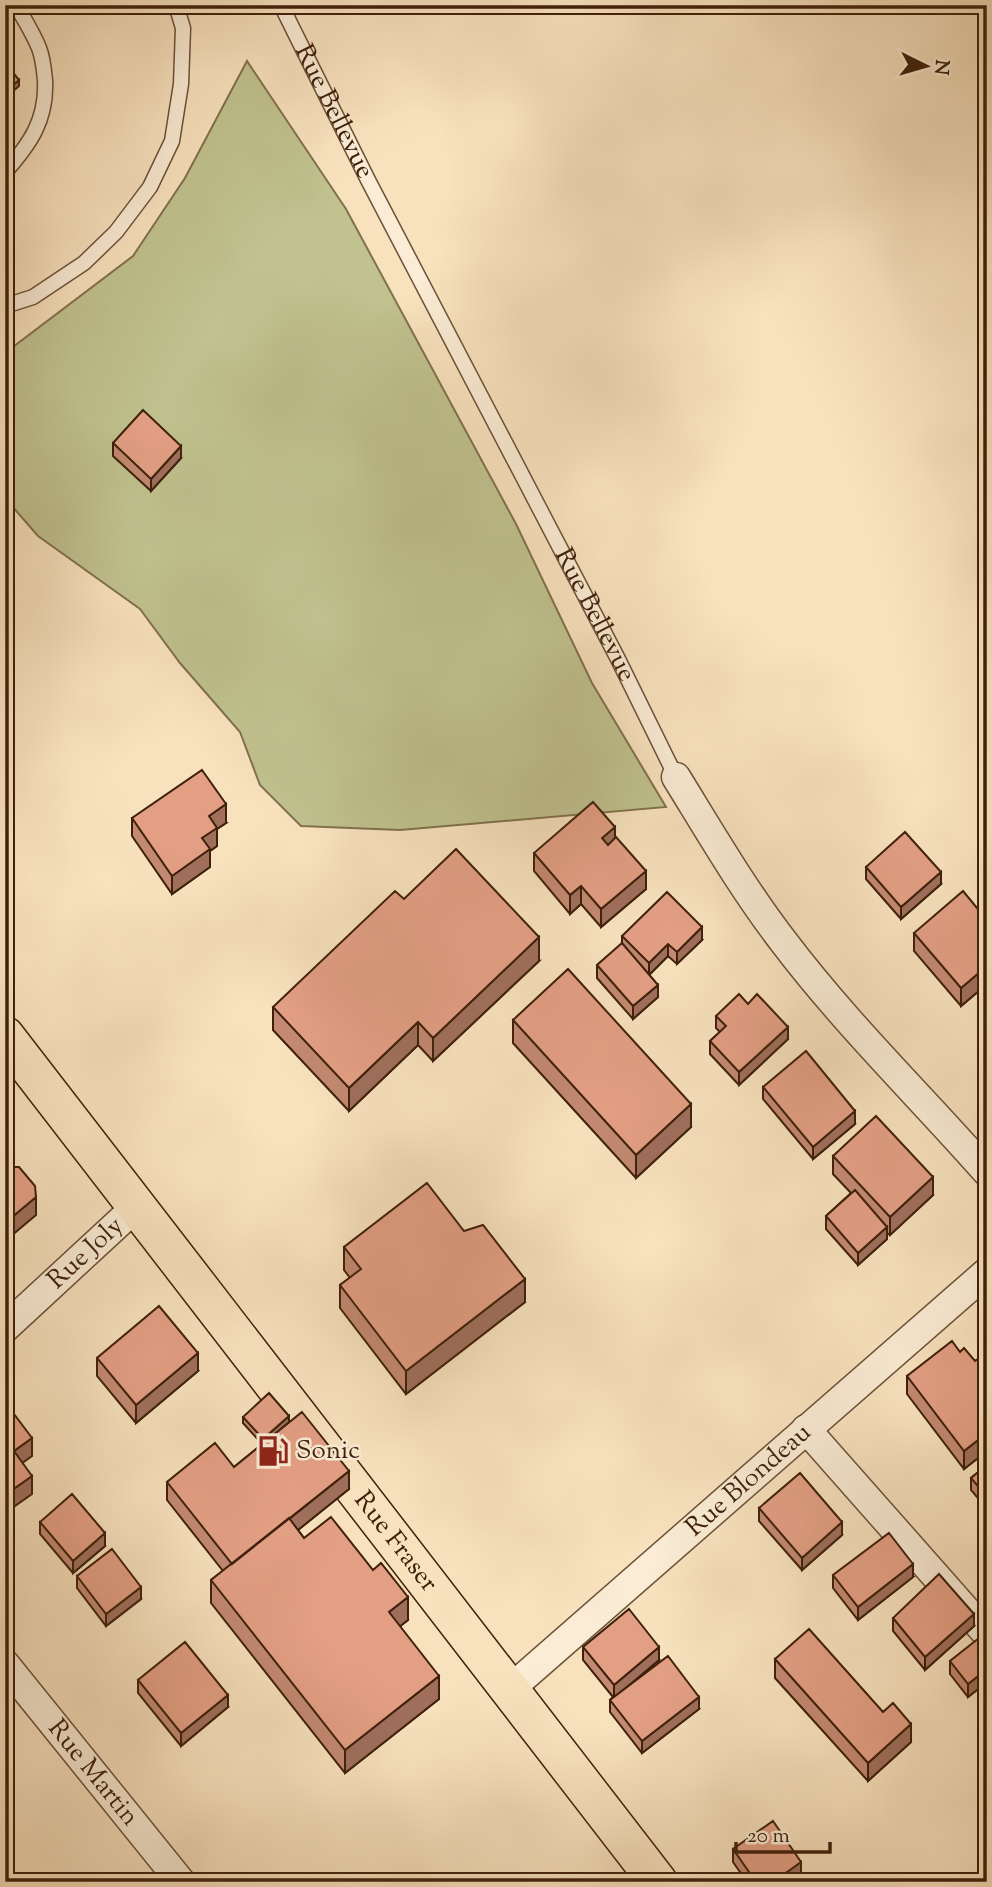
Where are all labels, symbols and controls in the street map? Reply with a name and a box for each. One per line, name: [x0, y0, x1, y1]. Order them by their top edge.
north arrow: [890, 32, 960, 102]
street label: Rue Bellevue: [285, 38, 383, 185]
text: N: [926, 59, 955, 76]
street label: Rue Bellevue: [545, 542, 645, 688]
street label: Rue Joly: [39, 1208, 132, 1298]
street label: Rue Blondeau: [678, 1415, 820, 1546]
place label: Sonic: [296, 1433, 360, 1470]
fuel station icon: Sonic: [256, 1434, 290, 1468]
street label: Rue Fraser: [345, 1484, 446, 1600]
street label: Rue Martin: [38, 1712, 147, 1834]
scale bar: [736, 1810, 831, 1854]
text: 20 m: [747, 1822, 790, 1852]

